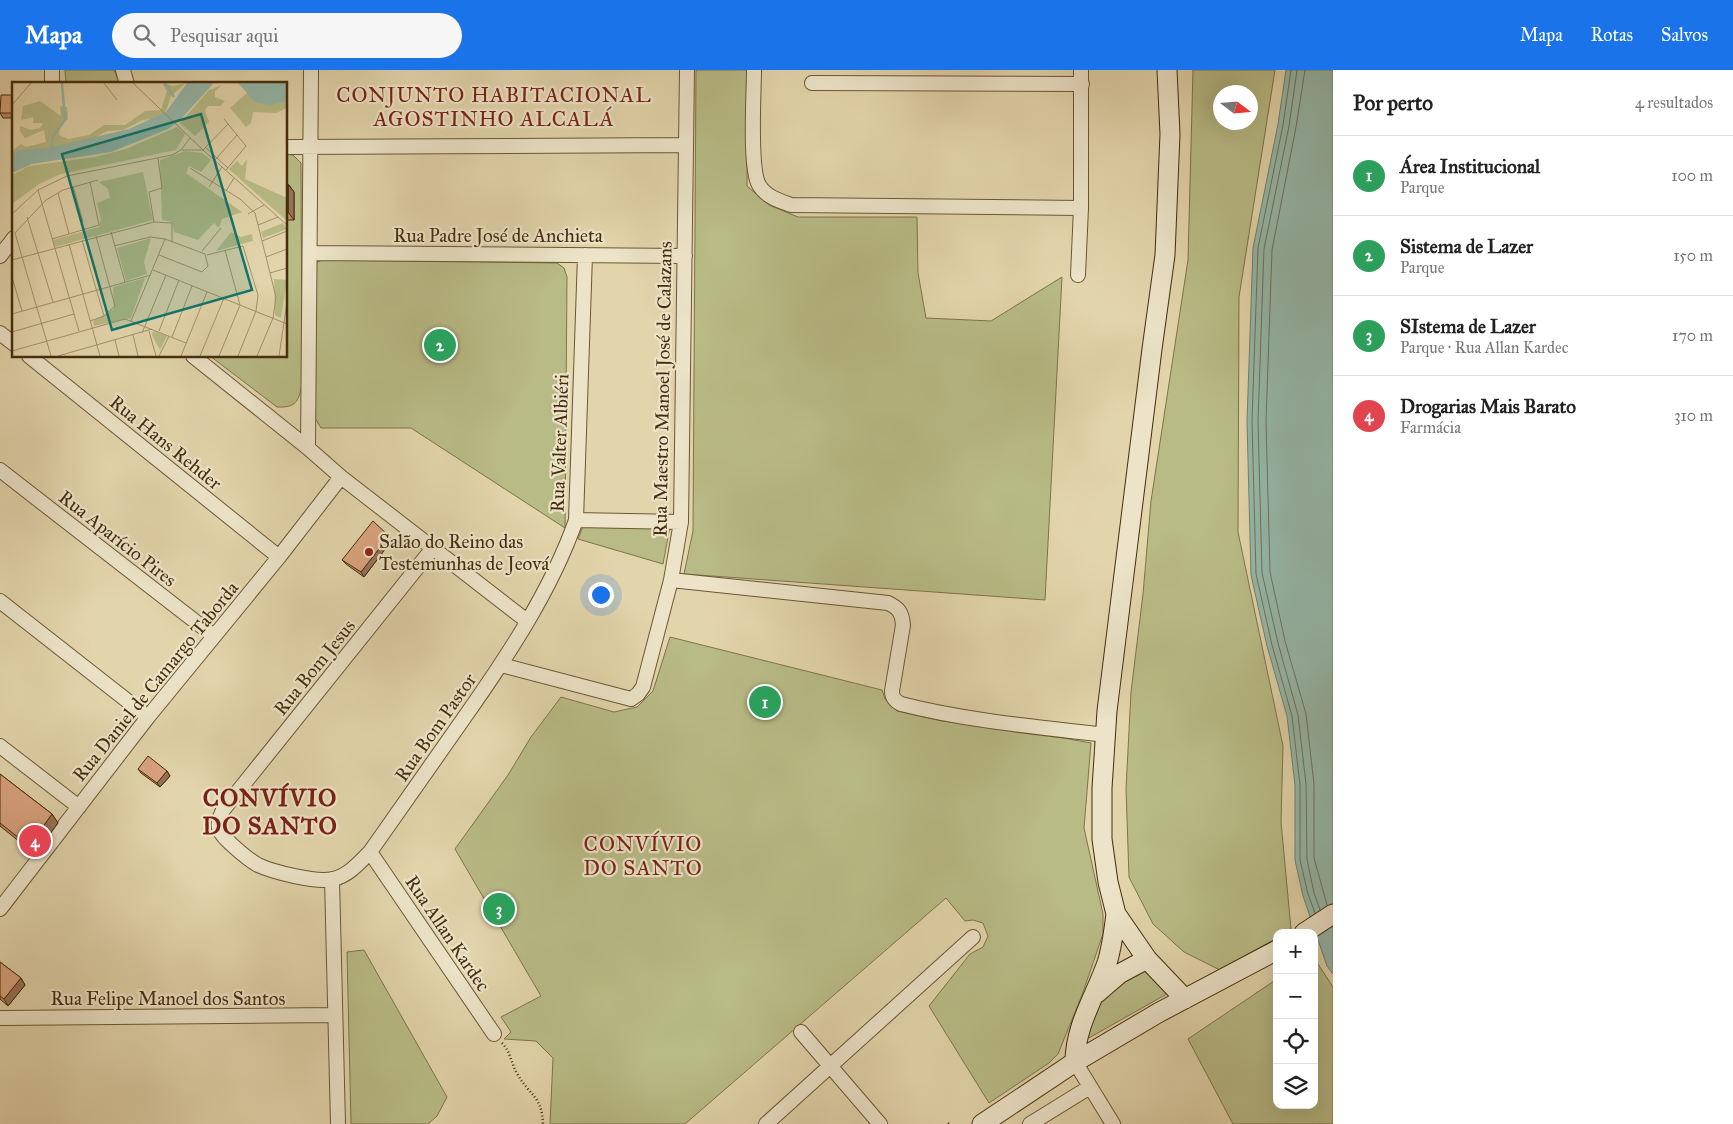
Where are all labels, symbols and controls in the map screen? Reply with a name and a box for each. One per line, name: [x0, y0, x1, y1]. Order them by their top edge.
search box: [112, 13, 462, 58]
text: Mapa: [25, 20, 82, 50]
icon: search: [130, 21, 158, 49]
text: Pesquisar aqui: [170, 24, 278, 47]
text: Mapa: [1520, 24, 1563, 46]
text: Rotas: [1591, 24, 1633, 46]
text: Salvos: [1661, 24, 1708, 46]
inset map: [12, 82, 288, 358]
district label: CONJUNTO HABITACIONAL AGOSTINHO ALCALÁ: [336, 82, 652, 132]
north arrow: [1213, 85, 1258, 130]
text: Por perto: [1353, 90, 1433, 116]
text: 4 resultados: [1635, 93, 1713, 112]
text: Área Institucional: [1400, 155, 1540, 178]
text: 1: [1366, 166, 1372, 185]
text: 100 m: [1671, 166, 1713, 185]
text: Parque: [1400, 178, 1444, 197]
street label: Rua Padre José de Anchieta: [393, 224, 604, 248]
text: Sistema de Lazer: [1400, 235, 1533, 258]
street label: Rua Maestro Manoel José de Calazans: [648, 241, 678, 537]
text: 2: [1365, 246, 1373, 265]
text: 150 m: [1673, 246, 1713, 265]
text: Parque: [1400, 258, 1444, 277]
text: SIstema de Lazer: [1400, 315, 1536, 338]
pin: 2: [424, 326, 456, 364]
text: 3: [1366, 326, 1372, 345]
text: 170 m: [1672, 326, 1713, 345]
text: Parque · Rua Allan Kardec: [1400, 338, 1568, 357]
street label: Rua Valter Albiéri: [546, 373, 573, 513]
street label: Rua Hans Rehder: [105, 390, 227, 495]
text: Drogarias Mais Barato: [1400, 395, 1576, 418]
text: 4: [1365, 406, 1373, 425]
text: 310 m: [1674, 406, 1713, 425]
text: Farmácia: [1400, 418, 1461, 437]
street label: Rua Aparício Pires: [54, 485, 181, 591]
place label: Salão do Reino das Testemunhas de Jeová: [379, 530, 550, 576]
marker: Salão do Reino das Testemunhas de Jeová: [363, 546, 375, 558]
street label: Rua Daniel de Camargo Taborda: [68, 576, 245, 787]
your location: [588, 582, 614, 608]
street label: Rua Bom Jesus: [269, 615, 361, 721]
street label: Rua Bom Pastor: [390, 668, 482, 786]
pin: 1: [749, 683, 781, 721]
district label: CONVÍVIO DO SANTO: [202, 782, 338, 841]
pin: 4: [19, 822, 51, 860]
district label: CONVÍVIO DO SANTO: [583, 830, 703, 881]
street label: Rua Allan Kardec: [400, 871, 495, 996]
pin: 3: [483, 890, 515, 928]
map controls: [1273, 929, 1318, 1109]
button: +: [1273, 929, 1318, 974]
button: −: [1273, 974, 1318, 1019]
street label: Rua Felipe Manoel dos Santos: [51, 987, 285, 1010]
button: locate: [1273, 1019, 1318, 1064]
button: layers: [1273, 1064, 1318, 1109]

